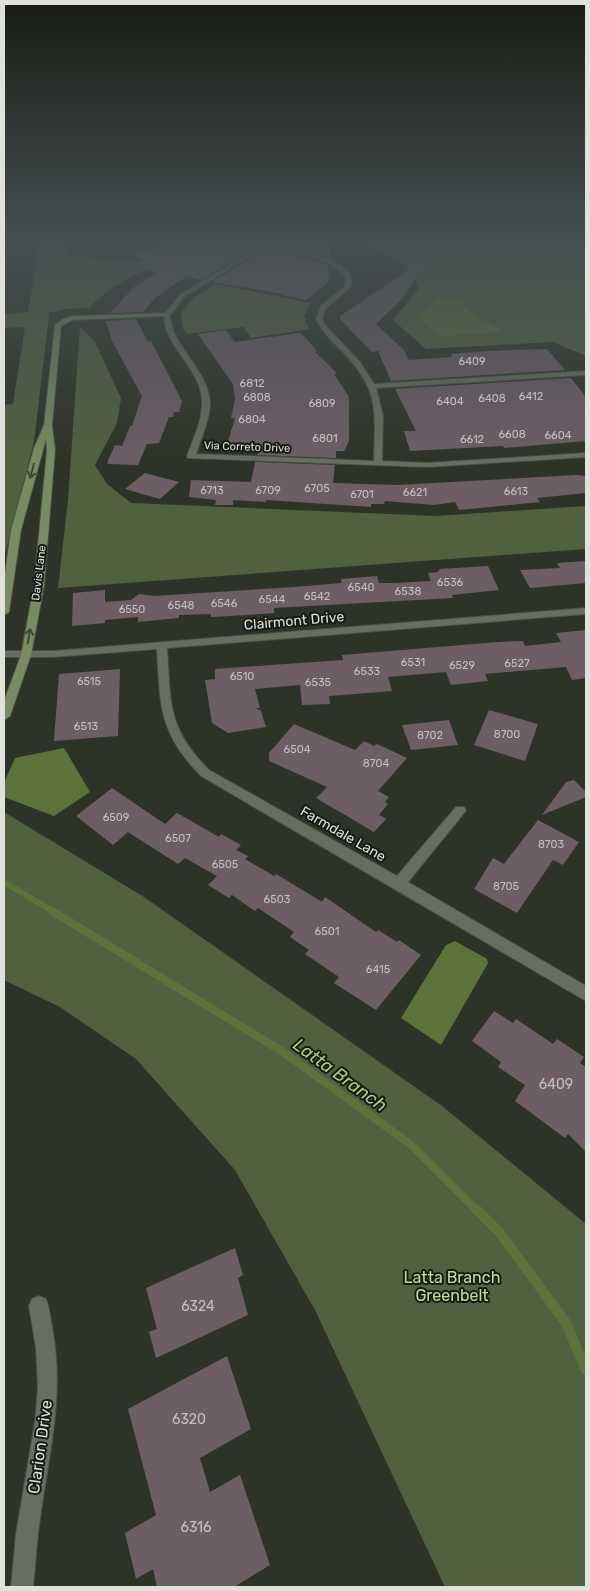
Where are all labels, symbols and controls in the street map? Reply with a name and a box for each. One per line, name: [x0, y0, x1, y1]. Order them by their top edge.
house number: 6409: [459, 355, 485, 368]
house number: 6812: [240, 377, 264, 390]
house number: 6412: [519, 390, 543, 403]
house number: 6808: [243, 391, 271, 404]
house number: 6408: [478, 392, 506, 405]
house number: 6404: [436, 395, 464, 408]
house number: 6809: [308, 397, 336, 410]
house number: 6804: [238, 413, 266, 426]
house number: 6608: [498, 428, 526, 441]
house number: 6604: [544, 429, 572, 442]
house number: 6801: [312, 432, 338, 445]
house number: 6612: [460, 433, 484, 446]
street label: Via Correto Drive: [204, 439, 290, 455]
one-way arrow: [27, 462, 36, 478]
house number: 6705: [304, 482, 330, 495]
house number: 6713: [200, 484, 224, 497]
house number: 6709: [255, 484, 281, 497]
house number: 6613: [504, 485, 529, 498]
house number: 6621: [403, 486, 427, 499]
house number: 6701: [350, 488, 374, 501]
street label: Davis Lane: [29, 545, 49, 601]
house number: 6536: [437, 576, 464, 589]
house number: 6540: [348, 581, 375, 594]
house number: 6538: [395, 585, 421, 598]
house number: 6542: [304, 590, 330, 603]
house number: 6544: [259, 593, 286, 606]
house number: 6546: [211, 597, 238, 610]
house number: 6548: [168, 599, 195, 612]
house number: 6550: [119, 603, 145, 616]
street label: Clairmont Drive: [243, 608, 345, 634]
one-way arrow: [25, 629, 35, 645]
house number: 6531: [401, 656, 425, 669]
house number: 6527: [504, 657, 530, 670]
house number: 6529: [449, 659, 475, 672]
house number: 6533: [354, 665, 381, 678]
house number: 6510: [230, 670, 254, 683]
house number: 6515: [77, 675, 102, 688]
house number: 6535: [305, 676, 332, 689]
house number: 6513: [74, 720, 99, 733]
house number: 8700: [494, 728, 520, 741]
house number: 8702: [417, 729, 443, 742]
house number: 6504: [284, 743, 311, 756]
house number: 8704: [363, 757, 389, 770]
street label: Farmdale Lane: [297, 803, 389, 865]
house number: 6509: [103, 811, 129, 824]
house number: 6507: [165, 832, 191, 845]
house number: 8703: [538, 838, 564, 851]
house number: 6505: [212, 858, 239, 871]
house number: 8705: [493, 880, 520, 893]
house number: 6503: [264, 893, 291, 906]
house number: 6501: [315, 925, 339, 938]
house number: 6415: [366, 963, 391, 976]
water label: Latta Branch: [289, 1034, 391, 1116]
house number: 6409: [539, 1076, 573, 1093]
park label: Latta Branch Greenbelt: [404, 1268, 500, 1305]
house number: 6324: [181, 1298, 215, 1315]
street label: Clarion Drive: [24, 1399, 56, 1495]
house number: 6320: [172, 1411, 206, 1428]
house number: 6316: [180, 1519, 212, 1536]

